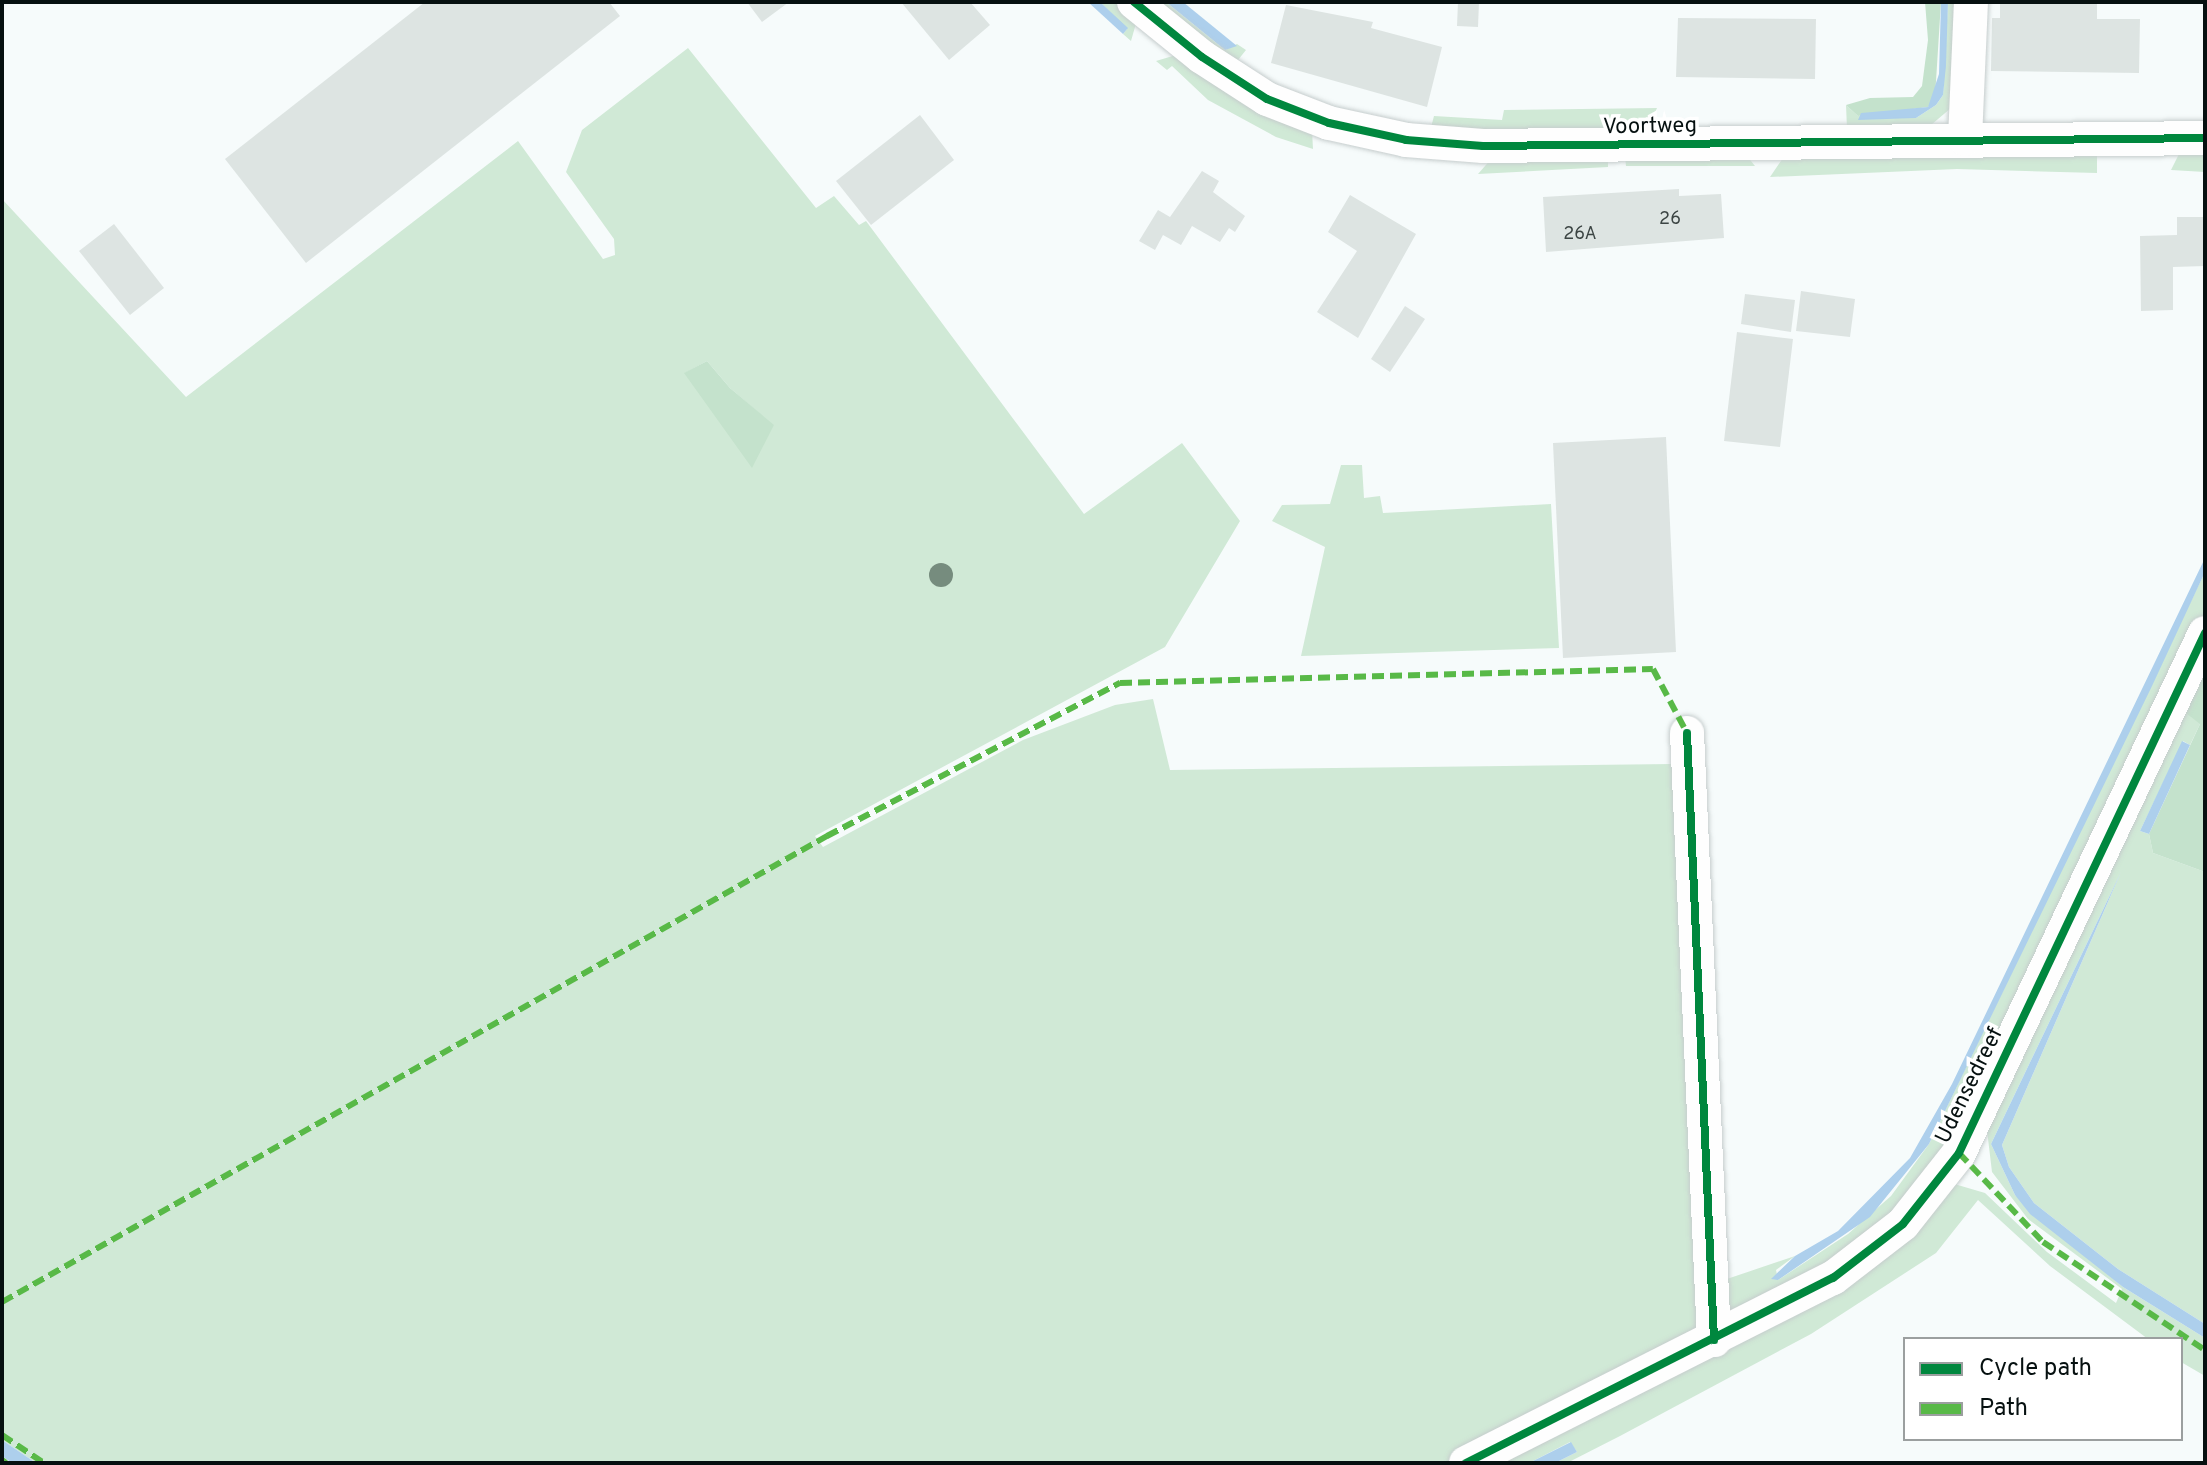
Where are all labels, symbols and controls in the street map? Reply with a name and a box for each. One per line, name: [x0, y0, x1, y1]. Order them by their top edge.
street label: Voortweg: [1603, 113, 1697, 141]
house number: 26: [1659, 209, 1681, 231]
house number: 26A: [1563, 224, 1597, 246]
street label: Udensedreef: [1931, 1024, 2009, 1148]
legend: [1903, 1337, 2183, 1441]
text: Cycle path: [1979, 1354, 2092, 1384]
text: Path: [1979, 1394, 2028, 1424]

